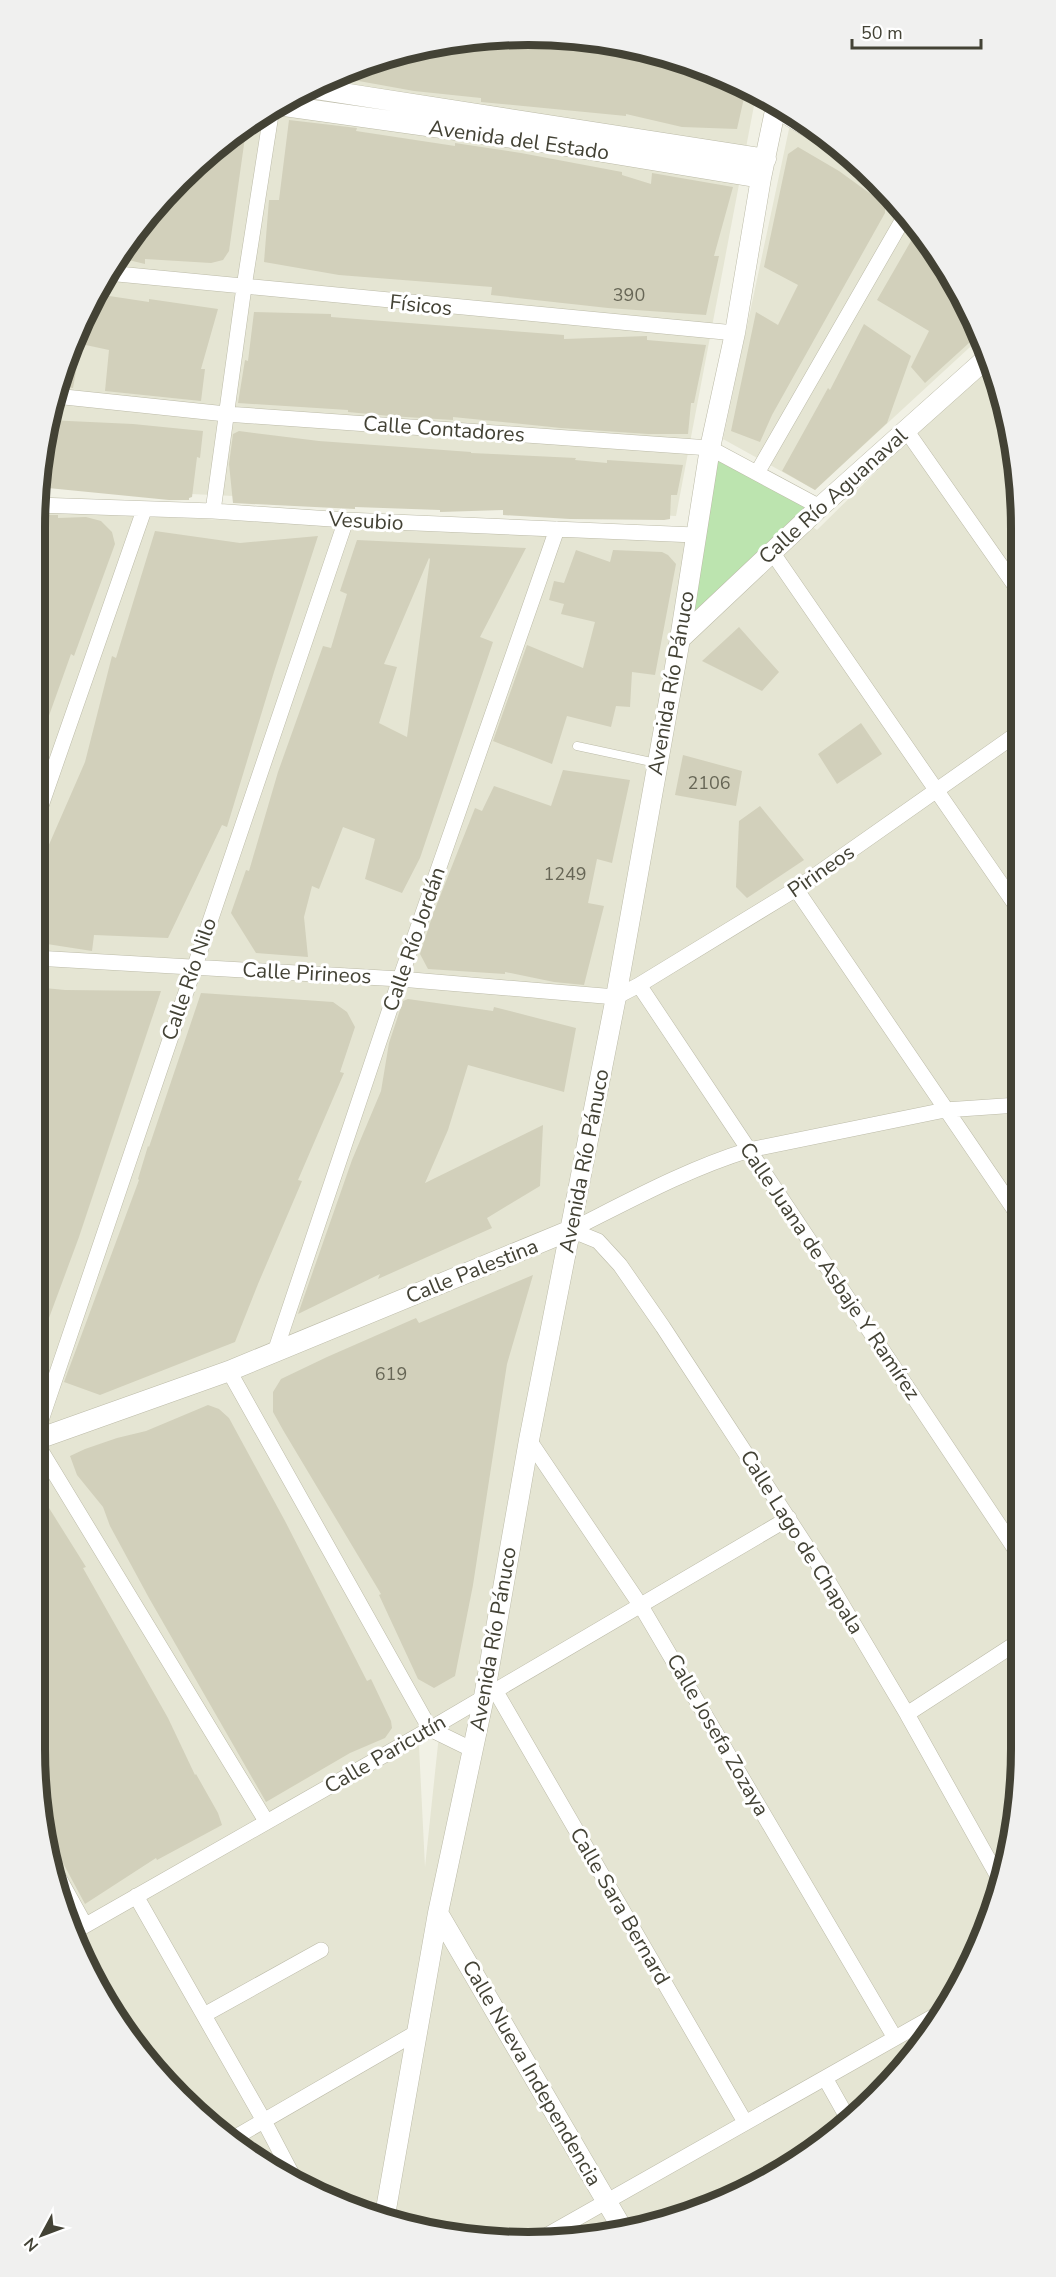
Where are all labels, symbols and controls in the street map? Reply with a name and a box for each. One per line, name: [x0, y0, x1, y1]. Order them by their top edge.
scale bar: [852, 12, 981, 50]
text: 50 m: [861, 21, 903, 45]
street label: Avenida del Estado: [427, 113, 611, 167]
house number: 390: [613, 283, 645, 307]
street label: Físicos: [388, 288, 454, 322]
street label: Calle Contadores: [362, 409, 526, 449]
street label: Calle Río Aguanaval: [753, 421, 914, 570]
street label: Vesubio: [327, 505, 404, 537]
street label: Avenida Río Pánuco: [641, 589, 701, 777]
house number: 2106: [687, 771, 731, 795]
street label: Pirineos: [782, 838, 860, 904]
house number: 1249: [543, 862, 587, 886]
street label: Calle Río Jordán: [376, 863, 452, 1015]
street label: Calle Río Nilo: [155, 914, 223, 1044]
street label: Calle Pirineos: [242, 956, 372, 990]
street label: Avenida Río Pánuco: [552, 1067, 616, 1255]
street label: Calle Juana de Asbaje Y Ramírez: [733, 1137, 927, 1406]
street label: Calle Palestina: [402, 1232, 542, 1310]
house number: 619: [375, 1362, 407, 1386]
street label: Calle Lago de Chapala: [734, 1444, 870, 1640]
street label: Avenida Río Pánuco: [463, 1545, 523, 1733]
street label: Calle Josefa Zozaya: [660, 1649, 776, 1821]
street label: Calle Paricutín: [319, 1708, 451, 1800]
street label: Calle Sara Bernard: [564, 1822, 676, 1990]
street label: Calle Nueva Independencia: [456, 1955, 608, 2191]
north arrow: [12, 2205, 72, 2265]
text: N: [19, 2232, 44, 2256]

